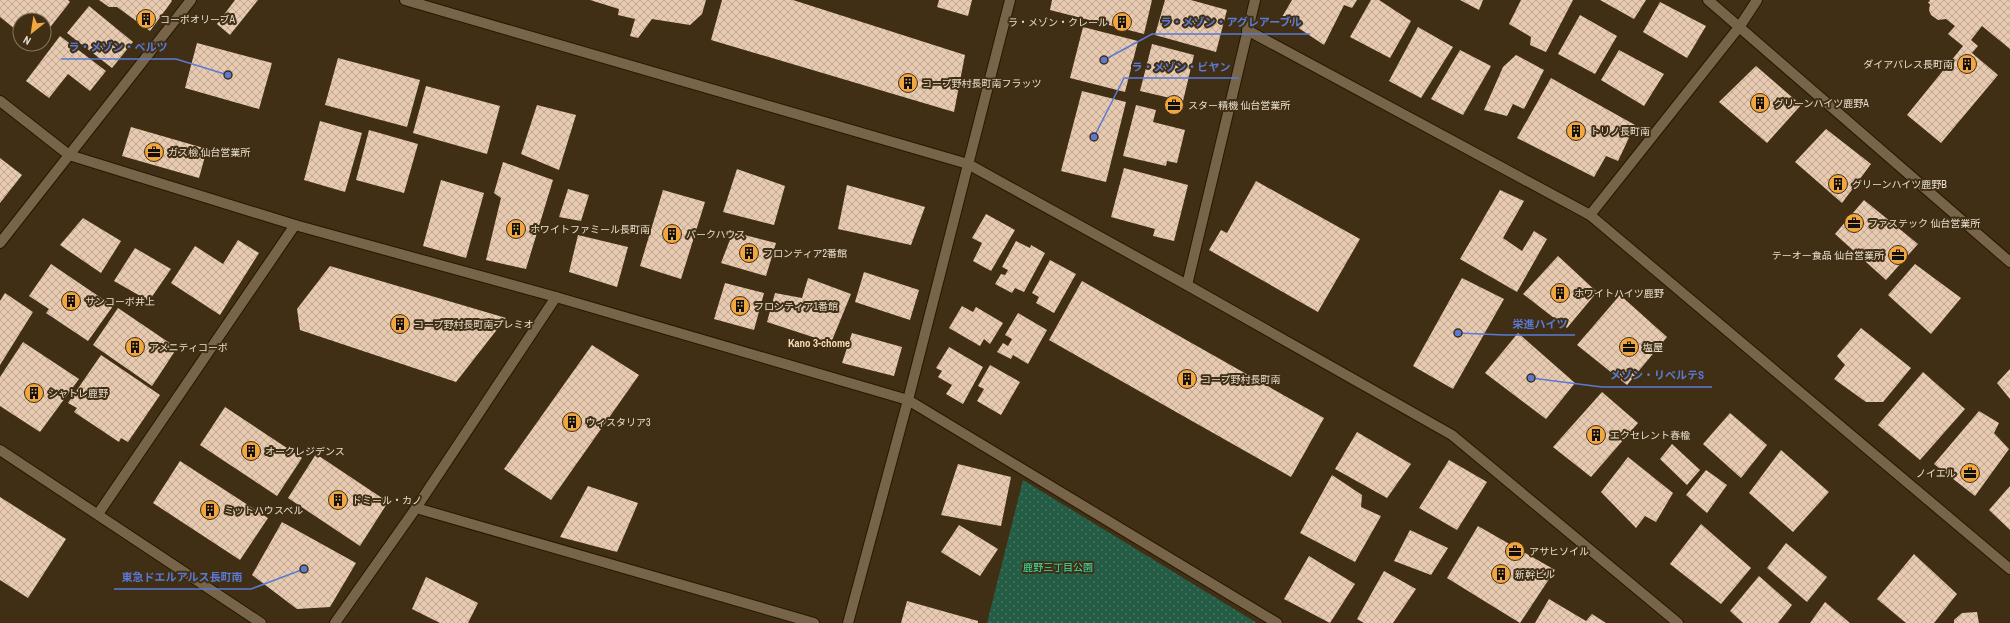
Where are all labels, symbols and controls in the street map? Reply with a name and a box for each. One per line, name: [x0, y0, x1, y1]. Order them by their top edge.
building icon: コーポオリーブA: [135, 8, 157, 30]
building icon: ラ・メゾン・クレール: [1111, 11, 1133, 33]
callout: ラ・メゾン・アグレアーブル: [1152, 11, 1310, 34]
north arrow: [12, 12, 52, 52]
place label: コーポオリーブA: [160, 13, 235, 26]
text: ラ・メゾン・アグレアーブル: [1160, 15, 1302, 29]
place label: ラ・メゾン・クレール: [1008, 16, 1108, 29]
text: N: [21, 33, 33, 48]
callout: ラ・メゾン・ベルツ: [61, 36, 176, 59]
text: ラ・メゾン・ベルツ: [69, 40, 168, 54]
building icon: ダイアパレス長町南: [1956, 53, 1978, 75]
callout: ラ・メゾン・ビヤン: [1124, 55, 1239, 78]
place label: ダイアパレス長町南: [1863, 58, 1953, 71]
text: ラ・メゾン・ビヤン: [1132, 60, 1231, 74]
building icon: コープ野村長町南フラッツ: [897, 72, 919, 94]
place label: コープ野村長町南フラッツ: [922, 77, 1041, 90]
building icon: グリーンハイツ鹿野A: [1749, 92, 1771, 114]
office icon: スター精機 仙台営業所: [1163, 94, 1185, 116]
place label: グリーンハイツ鹿野A: [1774, 97, 1869, 110]
place label: スター精機 仙台営業所: [1188, 99, 1290, 112]
building icon: トリノ長町南: [1565, 120, 1587, 142]
place label: トリノ長町南: [1590, 125, 1650, 138]
office icon: ガス檢 仙台営業所: [143, 141, 165, 163]
place label: ガス檢 仙台営業所: [168, 146, 250, 159]
building icon: グリーンハイツ鹿野B: [1827, 173, 1849, 195]
place label: グリーンハイツ鹿野B: [1852, 178, 1947, 191]
office icon: ファステック 仙台営業所: [1843, 212, 1865, 234]
place label: ファステック 仙台営業所: [1868, 217, 1980, 230]
building icon: ホワイトファミール長町南: [505, 218, 527, 240]
place label: ホワイトファミール長町南: [530, 223, 650, 236]
building icon: パークハウス: [661, 223, 683, 245]
place label: パークハウス: [686, 228, 746, 241]
building icon: フロンティア2番館: [738, 242, 760, 264]
office icon: テーオー食品 仙台営業所: [1887, 244, 1909, 266]
place label: フロンティア2番館: [763, 247, 847, 260]
place label: テーオー食品 仙台営業所: [1772, 249, 1884, 262]
building icon: ホワイトハイツ鹿野: [1549, 282, 1571, 304]
place label: ホワイトハイツ鹿野: [1574, 287, 1664, 300]
building icon: サンコーポ井上: [60, 290, 82, 312]
place label: サンコーポ井上: [85, 295, 155, 308]
building icon: フロンティア1番館: [729, 295, 751, 317]
place label: フロンティア1番館: [754, 300, 838, 313]
callout: 栄進ハイツ: [1504, 312, 1575, 335]
building icon: コープ野村長町南プレミオ: [389, 313, 411, 335]
text: 栄進ハイツ: [1513, 317, 1567, 331]
place label: コープ野村長町南プレミオ: [414, 318, 533, 331]
building icon: アメニティコーポ: [124, 336, 146, 358]
district label: Kano 3-chome: [788, 336, 850, 350]
office icon: 塩屋: [1618, 336, 1640, 358]
place label: アメニティコーポ: [149, 341, 228, 354]
place label: 塩屋: [1643, 341, 1663, 354]
callout: メゾン・リベルテS: [1602, 364, 1712, 387]
building icon: コープ野村長町南: [1176, 368, 1198, 390]
text: メゾン・リベルテS: [1610, 368, 1704, 382]
place label: コープ野村長町南: [1201, 373, 1280, 386]
building icon: シャトレ鹿野: [23, 382, 45, 404]
place label: シャトレ鹿野: [48, 387, 108, 400]
building icon: ウィスタリア3: [561, 411, 583, 433]
place label: ウィスタリア3: [586, 416, 651, 429]
building icon: エクセレント春楡: [1585, 424, 1607, 446]
place label: エクセレント春楡: [1610, 429, 1690, 442]
building icon: オークレジデンス: [240, 440, 262, 462]
place label: オークレジデンス: [265, 445, 345, 458]
office icon: ノイエル: [1959, 462, 1981, 484]
place label: ノイエル: [1916, 467, 1956, 480]
building icon: ドミール・カノ: [327, 489, 349, 511]
place label: ドミール・カノ: [352, 494, 422, 507]
building icon: ミットハウスベル: [199, 499, 221, 521]
place label: ミットハウスベル: [224, 504, 303, 517]
office icon: アサヒソイル: [1504, 540, 1526, 562]
place label: アサヒソイル: [1529, 545, 1589, 558]
park label: 鹿野三丁目公園: [1023, 561, 1093, 574]
building icon: 新幹ビル: [1490, 563, 1512, 585]
callout: 東急ドエルアルス長町南: [114, 566, 251, 589]
place label: 新幹ビル: [1515, 568, 1555, 581]
text: 東急ドエルアルス長町南: [122, 570, 242, 584]

